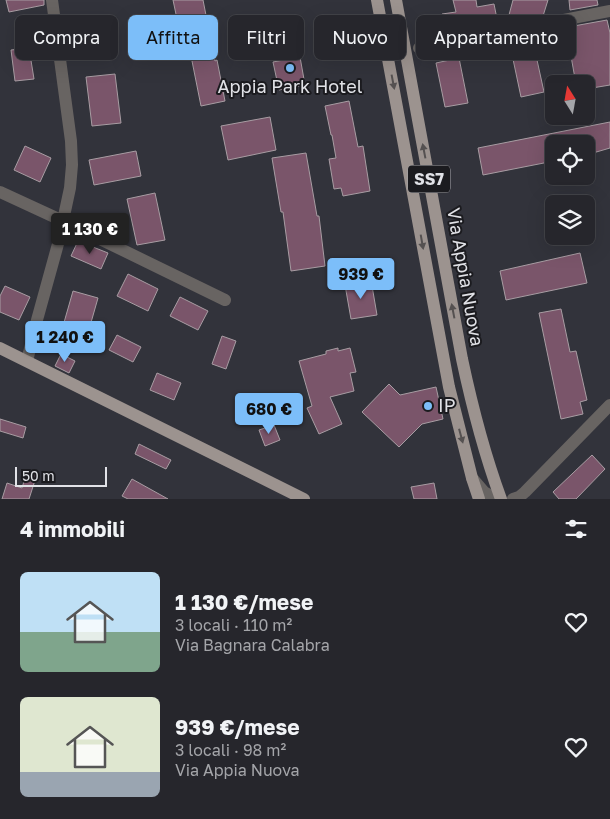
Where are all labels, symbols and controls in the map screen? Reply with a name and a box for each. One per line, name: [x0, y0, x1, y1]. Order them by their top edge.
chip: Compra: [15, 15, 118, 60]
chip: Affitta: [128, 15, 218, 60]
chip: Filtri: [228, 15, 304, 60]
chip: Nuovo: [314, 15, 406, 60]
chip: Appartamento: [416, 15, 576, 60]
marker: Appia Park Hotel: [284, 62, 296, 74]
place label: Appia Park Hotel: [217, 75, 363, 97]
one-way arrow: [389, 75, 397, 90]
north arrow: [545, 75, 595, 125]
map controls: [545, 75, 595, 245]
button: locate: [545, 135, 595, 185]
one-way arrow: [419, 142, 427, 158]
road number: SS7: [408, 165, 450, 192]
button: layers: [545, 195, 595, 245]
street label: Via Appia Nuova: [443, 206, 489, 348]
pin: 1 130 €: [44, 212, 136, 255]
text: 1 130 €: [62, 219, 118, 239]
one-way arrow: [418, 235, 426, 251]
pin: 939 €: [326, 258, 396, 300]
text: 939 €: [338, 264, 384, 284]
one-way arrow: [448, 302, 456, 318]
pin: 1 240 €: [19, 320, 111, 363]
text: 1 240 €: [36, 327, 94, 347]
pin: 680 €: [234, 392, 304, 435]
place label: IP: [438, 394, 455, 416]
text: 680 €: [246, 399, 292, 419]
marker: IP: [422, 400, 434, 412]
one-way arrow: [457, 428, 465, 443]
scale bar: [15, 464, 108, 487]
text: 50 m: [22, 467, 55, 484]
icon: filters: [562, 515, 590, 543]
text: 4 immobili: [20, 516, 125, 542]
text: 1 130 €/mese: [175, 589, 313, 615]
icon: home: [60, 592, 120, 652]
icon: heart: [562, 608, 590, 636]
text: 3 locali · 110 m²: [175, 615, 292, 635]
text: Via Bagnara Calabra: [175, 635, 330, 655]
text: 939 €/mese: [175, 714, 300, 740]
icon: home: [60, 717, 120, 777]
icon: heart: [562, 733, 590, 761]
text: 3 locali · 98 m²: [175, 740, 286, 760]
text: Via Appia Nuova: [175, 760, 299, 780]

